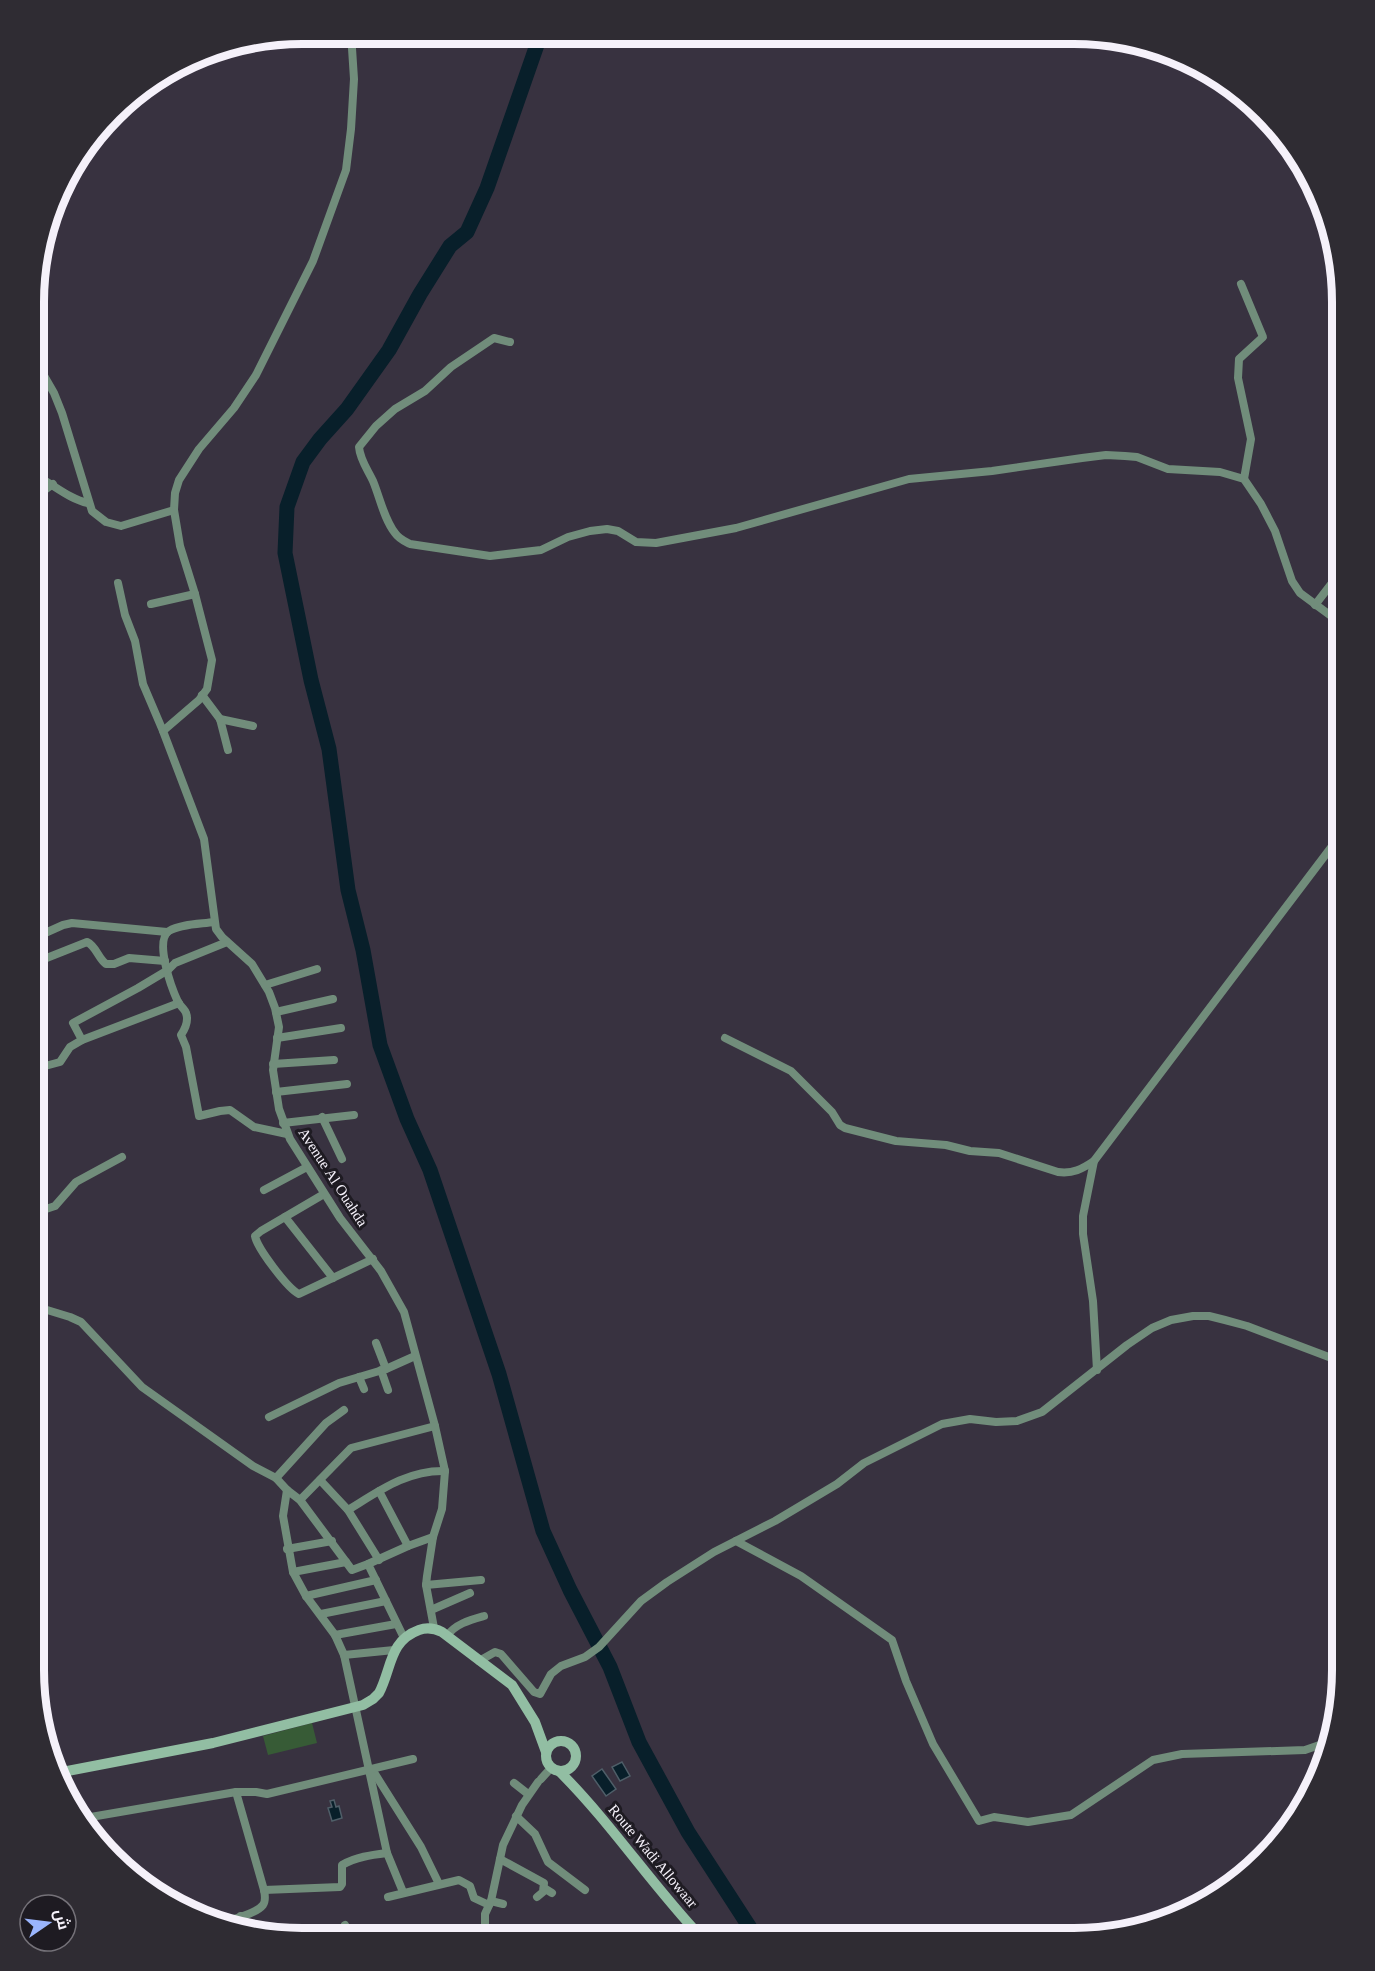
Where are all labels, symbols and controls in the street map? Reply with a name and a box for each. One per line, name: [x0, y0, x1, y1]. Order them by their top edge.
street label: Avenue Al Ouahda: [295, 1125, 371, 1229]
street label: Route Wadi Allowaar: [605, 1801, 701, 1911]
north arrow: [18, 1893, 78, 1953]
text: ش: [50, 1907, 73, 1932]

